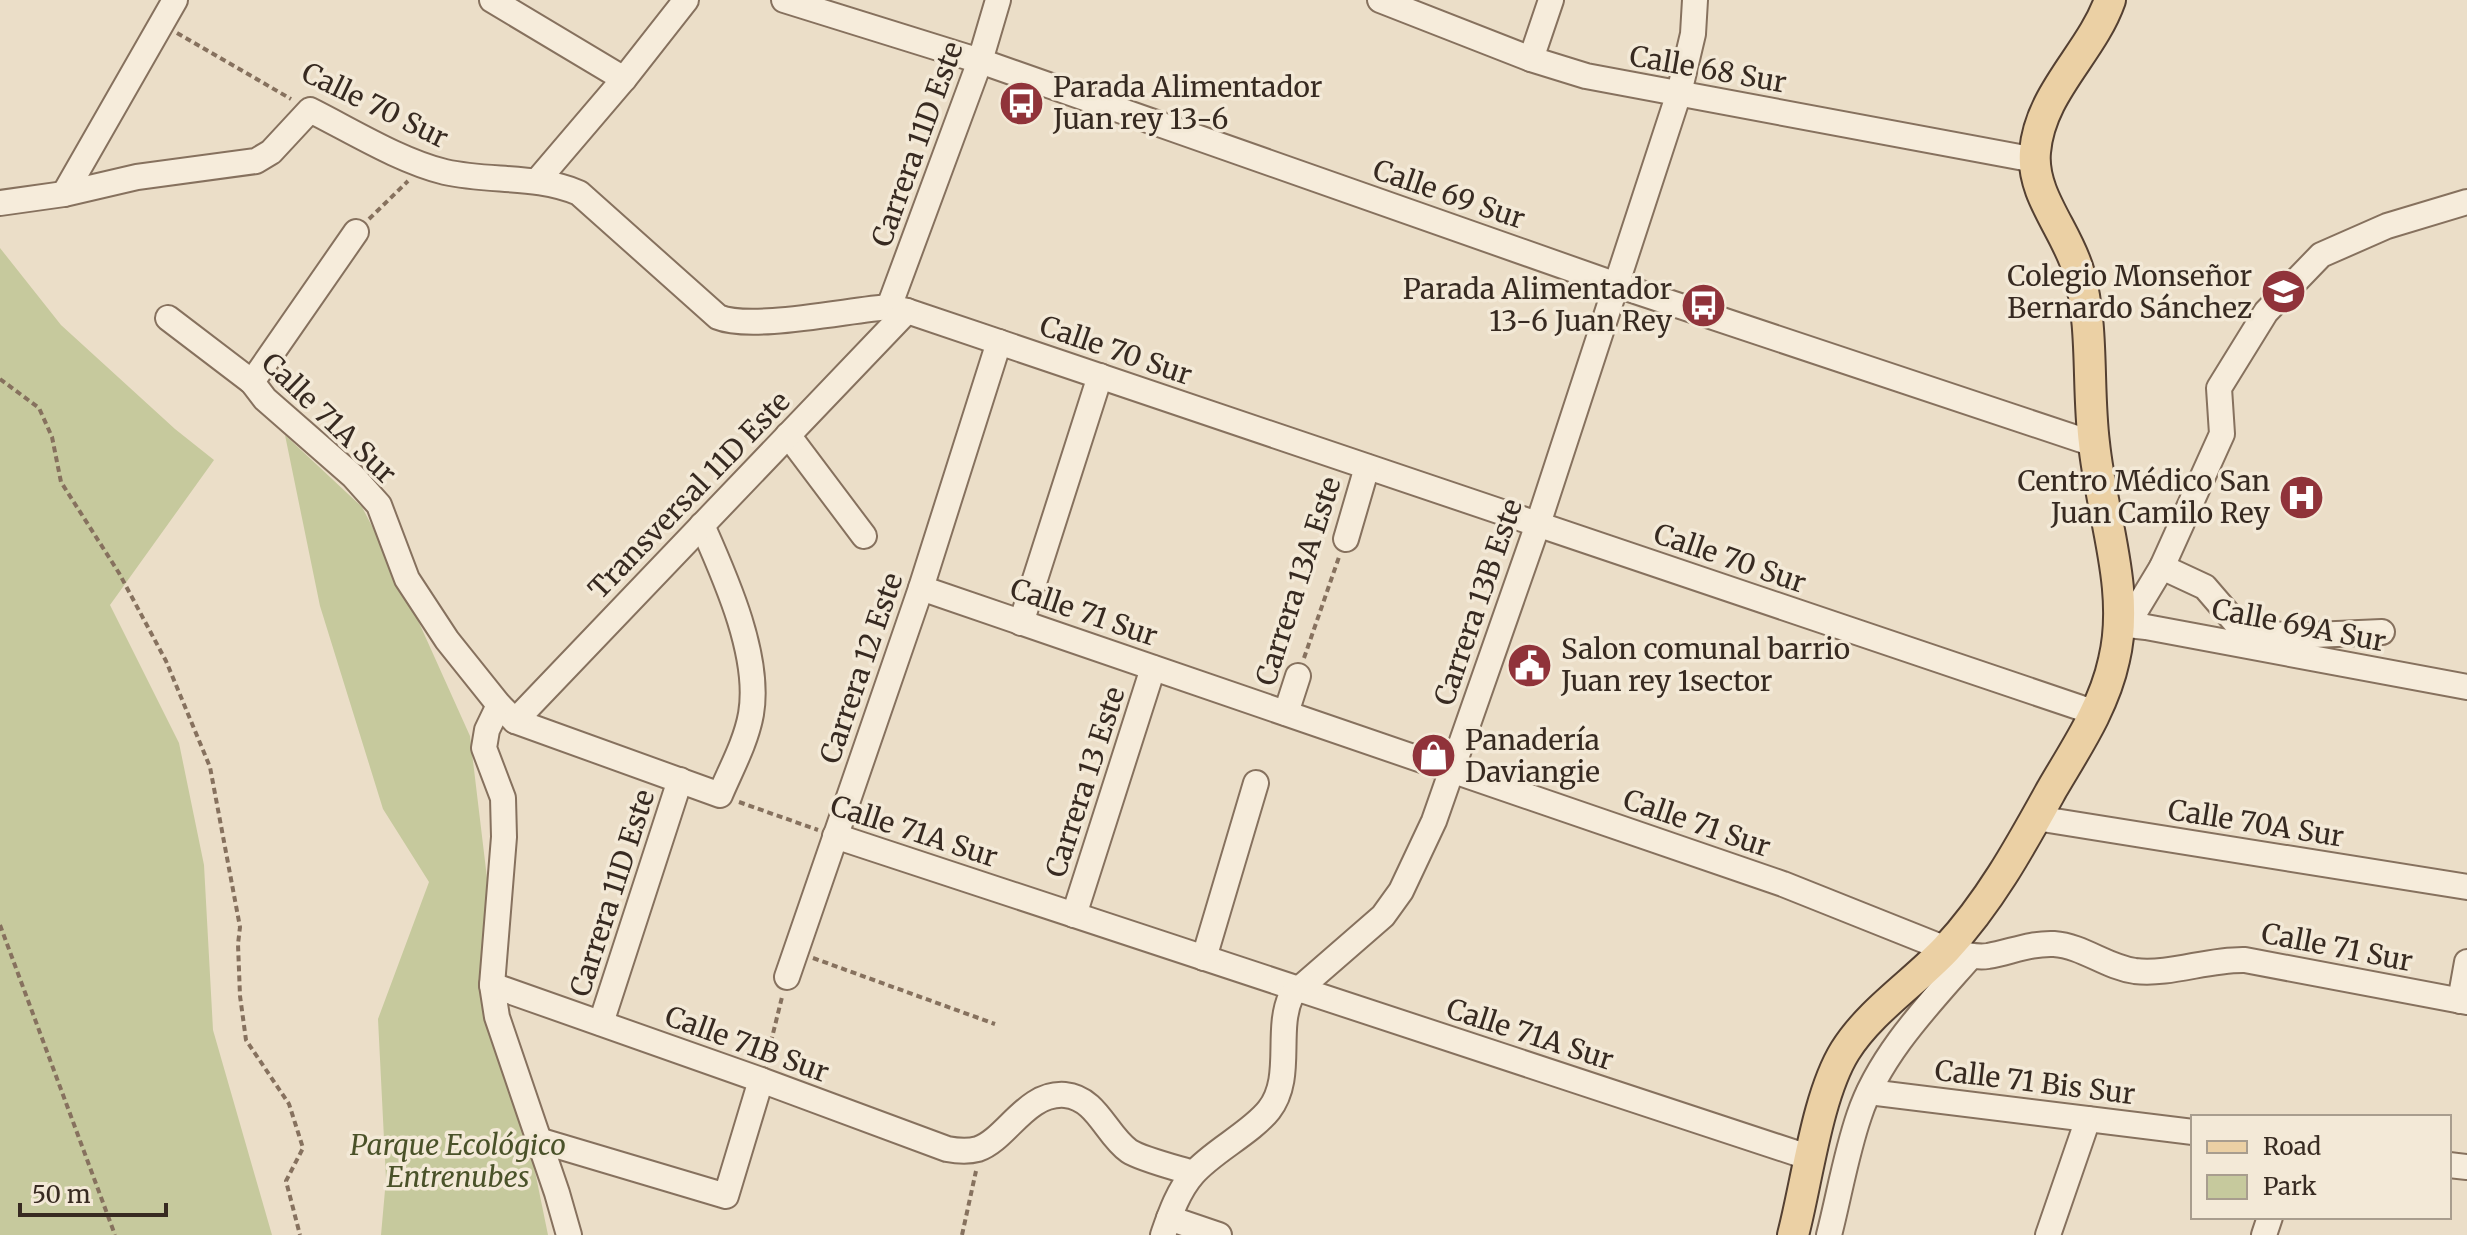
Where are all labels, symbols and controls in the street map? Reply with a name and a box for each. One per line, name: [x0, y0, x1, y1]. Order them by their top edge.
street label: Carrera 11D Este: [863, 37, 971, 251]
street label: Calle 68 Sur: [1627, 37, 1789, 101]
street label: Calle 70 Sur: [296, 54, 454, 156]
place label: Parada Alimentador Juan rey 13-6: [1052, 69, 1322, 137]
bus stop icon: Parada Alimentador Juan rey 13-6: [998, 79, 1046, 127]
street label: Calle 69 Sur: [1368, 151, 1530, 237]
place label: Colegio Monseñor Bernardo Sánchez: [2007, 258, 2252, 326]
school or university icon: Colegio Monseñor Bernardo Sánchez: [2259, 268, 2307, 316]
place label: Parada Alimentador 13-6 Juan Rey: [1403, 271, 1673, 339]
bus stop icon: Parada Alimentador 13-6 Juan Rey: [1679, 281, 1727, 329]
street label: Calle 70 Sur: [1035, 307, 1197, 393]
street label: Calle 71A Sur: [254, 345, 404, 491]
street label: Transversal 11D Este: [581, 384, 797, 606]
place label: Centro Médico San Juan Camilo Rey: [2018, 463, 2271, 531]
street label: Carrera 13A Este: [1247, 472, 1349, 690]
hospital icon: Centro Médico San Juan Camilo Rey: [2277, 473, 2325, 521]
street label: Carrera 13B Este: [1426, 494, 1530, 710]
street label: Calle 70 Sur: [1649, 515, 1811, 601]
street label: Carrera 12 Este: [812, 568, 910, 768]
street label: Calle 71 Sur: [1006, 570, 1162, 654]
street label: Calle 69A Sur: [2209, 590, 2389, 660]
place label: Salon comunal barrio Juan rey 1sector: [1560, 631, 1850, 699]
public building icon: Salon comunal barrio Juan rey 1sector: [1506, 641, 1554, 689]
street label: Carrera 13 Este: [1037, 682, 1133, 882]
place label: Panadería Daviangie: [1465, 722, 1600, 790]
shop icon: Panadería Daviangie: [1410, 732, 1458, 780]
street label: Calle 71 Sur: [1619, 781, 1775, 865]
street label: Carrera 11D Este: [562, 785, 662, 1001]
street label: Calle 71A Sur: [826, 787, 1002, 875]
street label: Calle 70A Sur: [2166, 791, 2346, 855]
street label: Calle 71 Sur: [2258, 915, 2416, 979]
street label: Calle 71A Sur: [1442, 990, 1618, 1078]
street label: Calle 71B Sur: [660, 998, 834, 1090]
street label: Calle 71 Bis Sur: [1933, 1052, 2137, 1112]
legend: [2191, 1115, 2451, 1219]
park label: Parque Ecológico Entrenubes: [350, 1127, 566, 1195]
text: Road: [2263, 1131, 2321, 1162]
scale bar: [20, 1167, 166, 1217]
text: Park: [2263, 1171, 2317, 1202]
text: 50 m: [32, 1179, 91, 1210]

